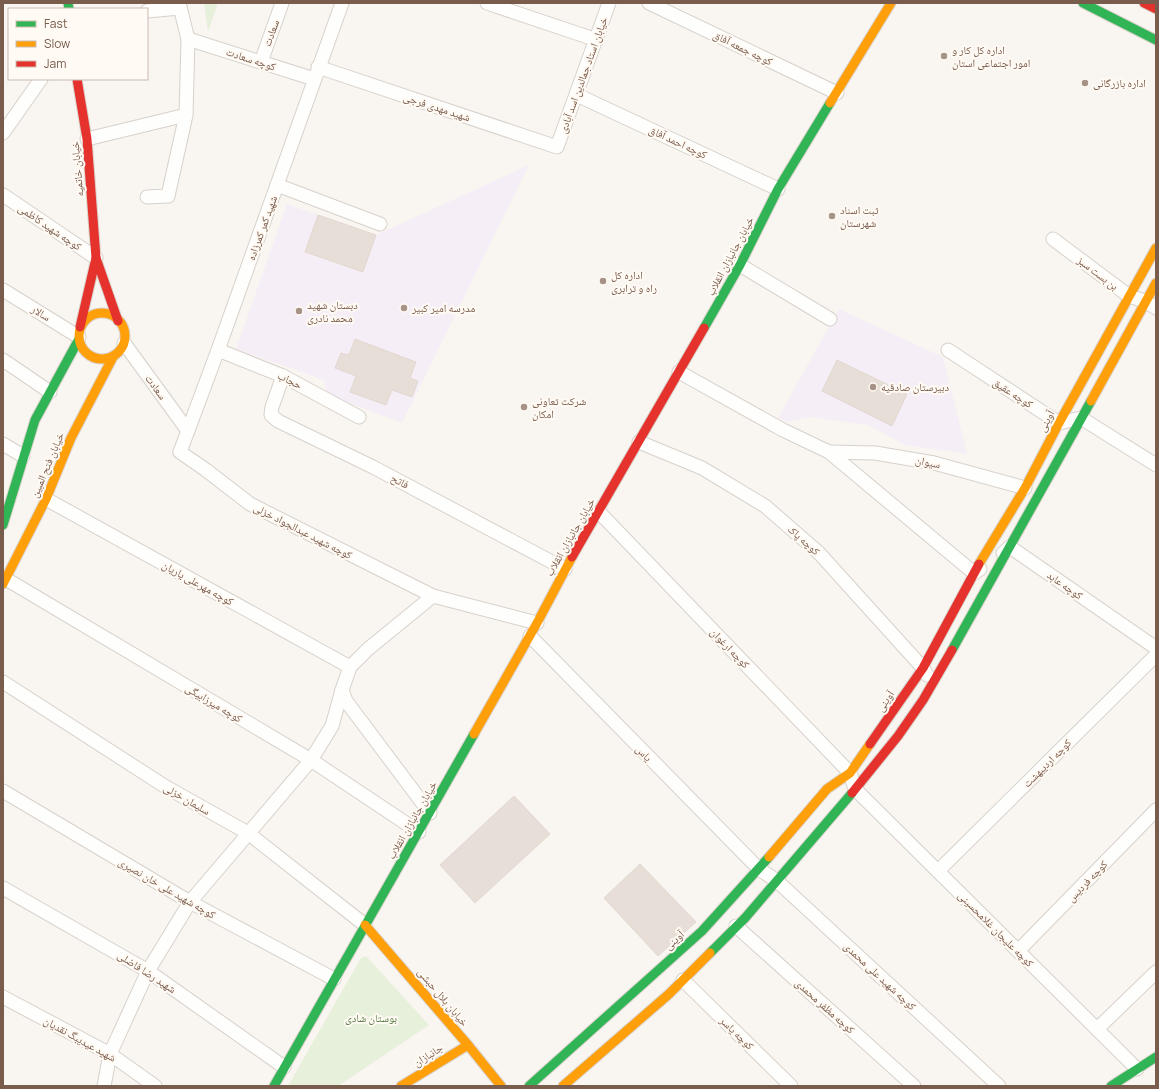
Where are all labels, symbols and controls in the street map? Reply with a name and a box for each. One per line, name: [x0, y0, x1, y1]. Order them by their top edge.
legend: [8, 8, 148, 80]
text: Fast: [44, 15, 68, 32]
street label: خیابان استاد جمالدین اسد آبادی: [554, 15, 611, 135]
street label: سعادت: [259, 17, 282, 48]
street label: کوچه جمعه آفاق: [711, 27, 776, 69]
text: Slow: [44, 35, 70, 52]
place label: اداره کل کار و امور اجتماعی استان: [952, 42, 1031, 70]
street label: کوچه سعادت: [224, 43, 278, 74]
marker: اداره کل کار و امور اجتماعی استان: [939, 51, 949, 61]
text: Jam: [44, 55, 66, 72]
place label: اداره بازرگانی: [1093, 75, 1146, 90]
marker: اداره بازرگانی: [1080, 78, 1090, 88]
street label: شهید مهدی فرجی: [402, 89, 473, 124]
street label: کوچه احمد آفاق: [647, 122, 710, 162]
street label: خیابان خاتمیه: [67, 141, 86, 197]
street label: شهید کمر کمرزاده: [243, 193, 280, 262]
street label: کوچه شهید کاظمی: [16, 200, 85, 254]
place label: ثبت اسناد شهرستان: [840, 202, 879, 230]
marker: ثبت اسناد شهرستان: [827, 211, 837, 221]
street label: خیابان جانبازان انقلاب: [702, 214, 757, 298]
street label: بن بست سبز: [1074, 252, 1122, 293]
place label: اداره کل راه و ترابری: [611, 267, 657, 295]
marker: اداره کل راه و ترابری: [598, 276, 608, 286]
place label: دبستان شهید محمد نادری: [307, 297, 358, 325]
street label: سالار: [28, 300, 54, 324]
place label: مدرسه امیر کبیر: [411, 300, 475, 315]
marker: مدرسه امیر کبیر: [399, 303, 409, 313]
marker: دبستان شهید محمد نادری: [294, 306, 304, 316]
street label: حجاب: [275, 367, 305, 392]
street label: سعادت: [142, 371, 171, 402]
street label: کوچه عقیق: [990, 374, 1036, 411]
place label: دبیرستان صادقیه: [881, 379, 950, 394]
marker: دبیرستان صادقیه: [868, 382, 878, 392]
place label: شرکت تعاونی امکان: [532, 393, 586, 421]
marker: شرکت تعاونی امکان: [519, 402, 529, 412]
street label: آوینی: [1034, 407, 1058, 434]
street label: خیابان فتح المبین: [26, 430, 67, 500]
street label: سیوان: [914, 452, 942, 471]
street label: فاتح: [389, 470, 412, 492]
street label: خیابان جانبازان انقلاب: [541, 495, 598, 578]
street label: کوچه شهید عبدالجواد خزلی: [251, 499, 355, 562]
street label: کوچه پاک: [785, 521, 824, 558]
street label: کوچه مهرعلی یاریان: [160, 557, 237, 609]
street label: کوچه عابد: [1044, 567, 1087, 603]
street label: کوچه ارغوان: [707, 624, 754, 671]
street label: کوچه میرزابیگی: [183, 680, 246, 726]
street label: آوینی: [872, 687, 897, 714]
street label: کوچه اردیبهشت: [1019, 735, 1074, 790]
street label: یاس: [633, 741, 656, 765]
street label: خیابان جانبازان انقلاب: [383, 778, 440, 861]
street label: سلیمان خزلی: [161, 779, 213, 818]
street label: کوچه شهید علی خان نصیری: [116, 854, 219, 922]
street label: کوچه فردیس: [1063, 856, 1111, 905]
street label: کوچه علیجان غلامحسینی: [955, 887, 1038, 970]
street label: آوینی: [660, 926, 687, 953]
street label: کوچه شهید علی محمدی: [841, 938, 920, 1013]
street label: شهید رضا فاضلی: [115, 947, 179, 996]
street label: خیابان بلال حبشی: [415, 964, 472, 1029]
street label: کوچه مظفر محمدی: [792, 975, 859, 1037]
park label: بوستان شادی: [345, 1010, 397, 1025]
street label: شهید عیدیبگ نقدیان: [41, 1012, 119, 1065]
street label: کوچه یاسر: [716, 1012, 758, 1053]
street label: جانبازان: [410, 1040, 445, 1069]

